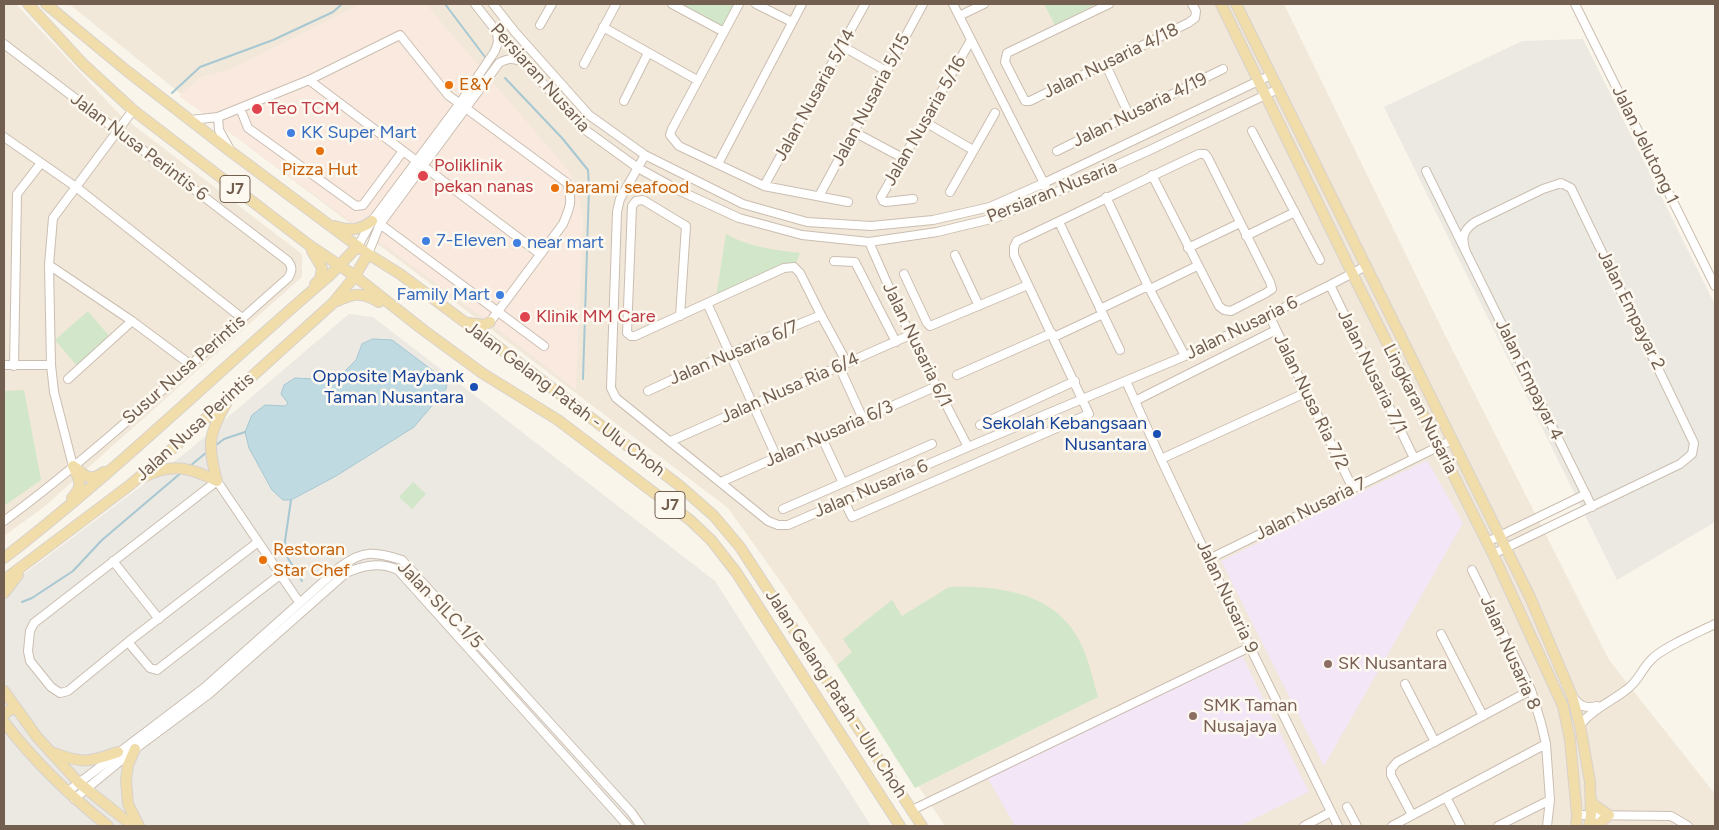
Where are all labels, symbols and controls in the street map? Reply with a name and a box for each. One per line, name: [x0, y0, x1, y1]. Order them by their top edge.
street label: Persiaran Nusaria: [486, 19, 594, 137]
street label: Jalan Nusaria 4/18: [1040, 19, 1182, 103]
street label: Jalan Nusaria 5/14: [770, 25, 860, 165]
street label: Jalan Nusaria 5/15: [827, 30, 915, 170]
street label: Jalan Nusaria 5/16: [879, 52, 971, 190]
street label: Jalan Nusaria 4/19: [1069, 68, 1211, 152]
place label: E&Y: [459, 74, 492, 96]
marker: E&Y: [443, 79, 455, 91]
street label: Jalan Jelutong 1: [1607, 82, 1683, 208]
street label: Jalan Nusa Perintis 6: [66, 88, 212, 206]
place label: Teo TCM: [268, 98, 340, 120]
marker: Teo TCM: [250, 102, 264, 116]
place label: KK Super Mart: [301, 122, 417, 144]
marker: KK Super Mart: [285, 127, 297, 139]
marker: Pizza Hut: [314, 145, 326, 157]
place label: Poliklinik pekan nanas: [434, 155, 534, 198]
street label: Persiaran Nusaria: [984, 156, 1120, 228]
place label: Pizza Hut: [282, 159, 358, 181]
marker: Poliklinik pekan nanas: [416, 169, 430, 183]
road number: J7: [220, 175, 250, 202]
place label: barami seafood: [565, 177, 689, 199]
marker: barami seafood: [549, 182, 561, 194]
place label: 7-Eleven: [436, 230, 506, 252]
place label: near mart: [527, 232, 604, 254]
marker: 7-Eleven: [420, 235, 432, 247]
marker: near mart: [511, 237, 523, 249]
street label: Jalan Empayar 2: [1593, 246, 1669, 374]
street label: Jalan Nusaria 6/1: [877, 279, 957, 411]
place label: Family Mart: [396, 284, 490, 306]
marker: Family Mart: [494, 289, 506, 301]
street label: Jalan Nusaria 6: [1183, 292, 1301, 364]
place label: Klinik MM Care: [536, 306, 655, 328]
street label: Jalan Nusaria 7/1: [1333, 306, 1411, 438]
marker: Klinik MM Care: [518, 310, 532, 324]
street label: Susur Nusa Perintis: [118, 311, 250, 429]
street label: Jalan Nusaria 6/7: [666, 316, 802, 390]
street label: Jalan Empayar 4: [1490, 316, 1568, 444]
street label: Jalan Gelang Patah - Ulu Choh: [461, 317, 669, 481]
street label: Jalan Nusa Ria 7/2: [1269, 331, 1353, 473]
street label: Lingkaran Nusaria: [1378, 341, 1462, 477]
street label: Jalan Nusa Ria 6/4: [717, 348, 863, 428]
place label: Opposite Maybank Taman Nusantara: [312, 366, 464, 408]
street label: Jalan Nusa Perintis: [131, 368, 259, 486]
marker: Opposite Maybank Taman Nusantara: [468, 381, 480, 393]
street label: Jalan Nusaria 6/3: [761, 396, 897, 472]
place label: Sekolah Kebangsaan Nusantara: [982, 413, 1147, 456]
marker: Sekolah Kebangsaan Nusantara: [1151, 428, 1163, 440]
street label: Jalan Nusaria 6: [811, 455, 931, 523]
street label: Jalan Nusaria 7: [1252, 473, 1370, 545]
road number: J7: [655, 492, 685, 518]
street label: Jalan Nusaria 9: [1191, 537, 1263, 657]
place label: Restoran Star Chef: [273, 539, 350, 582]
marker: Restoran Star Chef: [257, 554, 269, 566]
street label: Jalan SILC 1/5: [393, 557, 487, 653]
street label: Jalan Gelang Patah - Ulu Choh: [760, 586, 912, 802]
street label: Jalan Nusaria 8: [1475, 593, 1545, 713]
place label: SK Nusantara: [1338, 653, 1447, 675]
marker: SK Nusantara: [1322, 658, 1334, 670]
place label: SMK Taman Nusajaya: [1203, 695, 1297, 738]
marker: SMK Taman Nusajaya: [1187, 710, 1199, 722]

